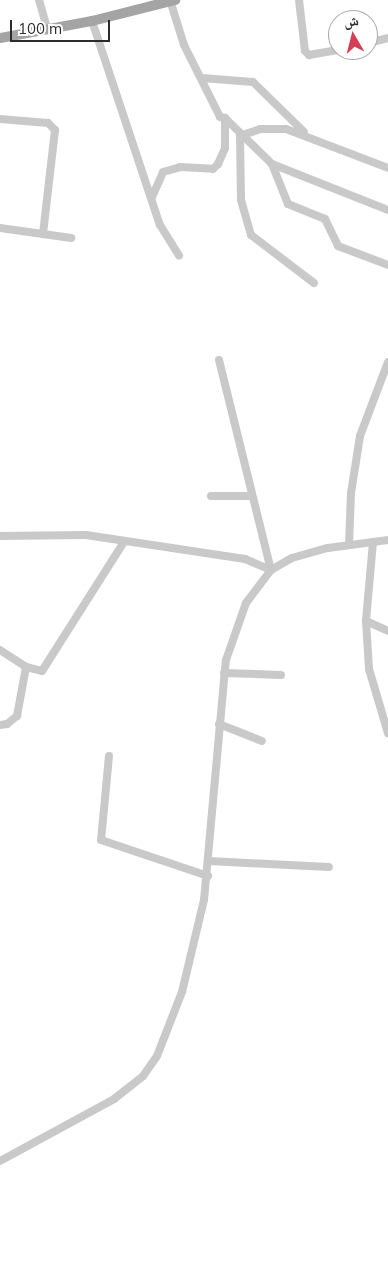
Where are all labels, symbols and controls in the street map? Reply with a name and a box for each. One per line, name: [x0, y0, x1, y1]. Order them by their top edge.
scale bar: [12, 10, 112, 42]
north arrow: [328, 10, 378, 60]
text: ش: [342, 11, 360, 31]
text: 100 m: [18, 19, 62, 38]

